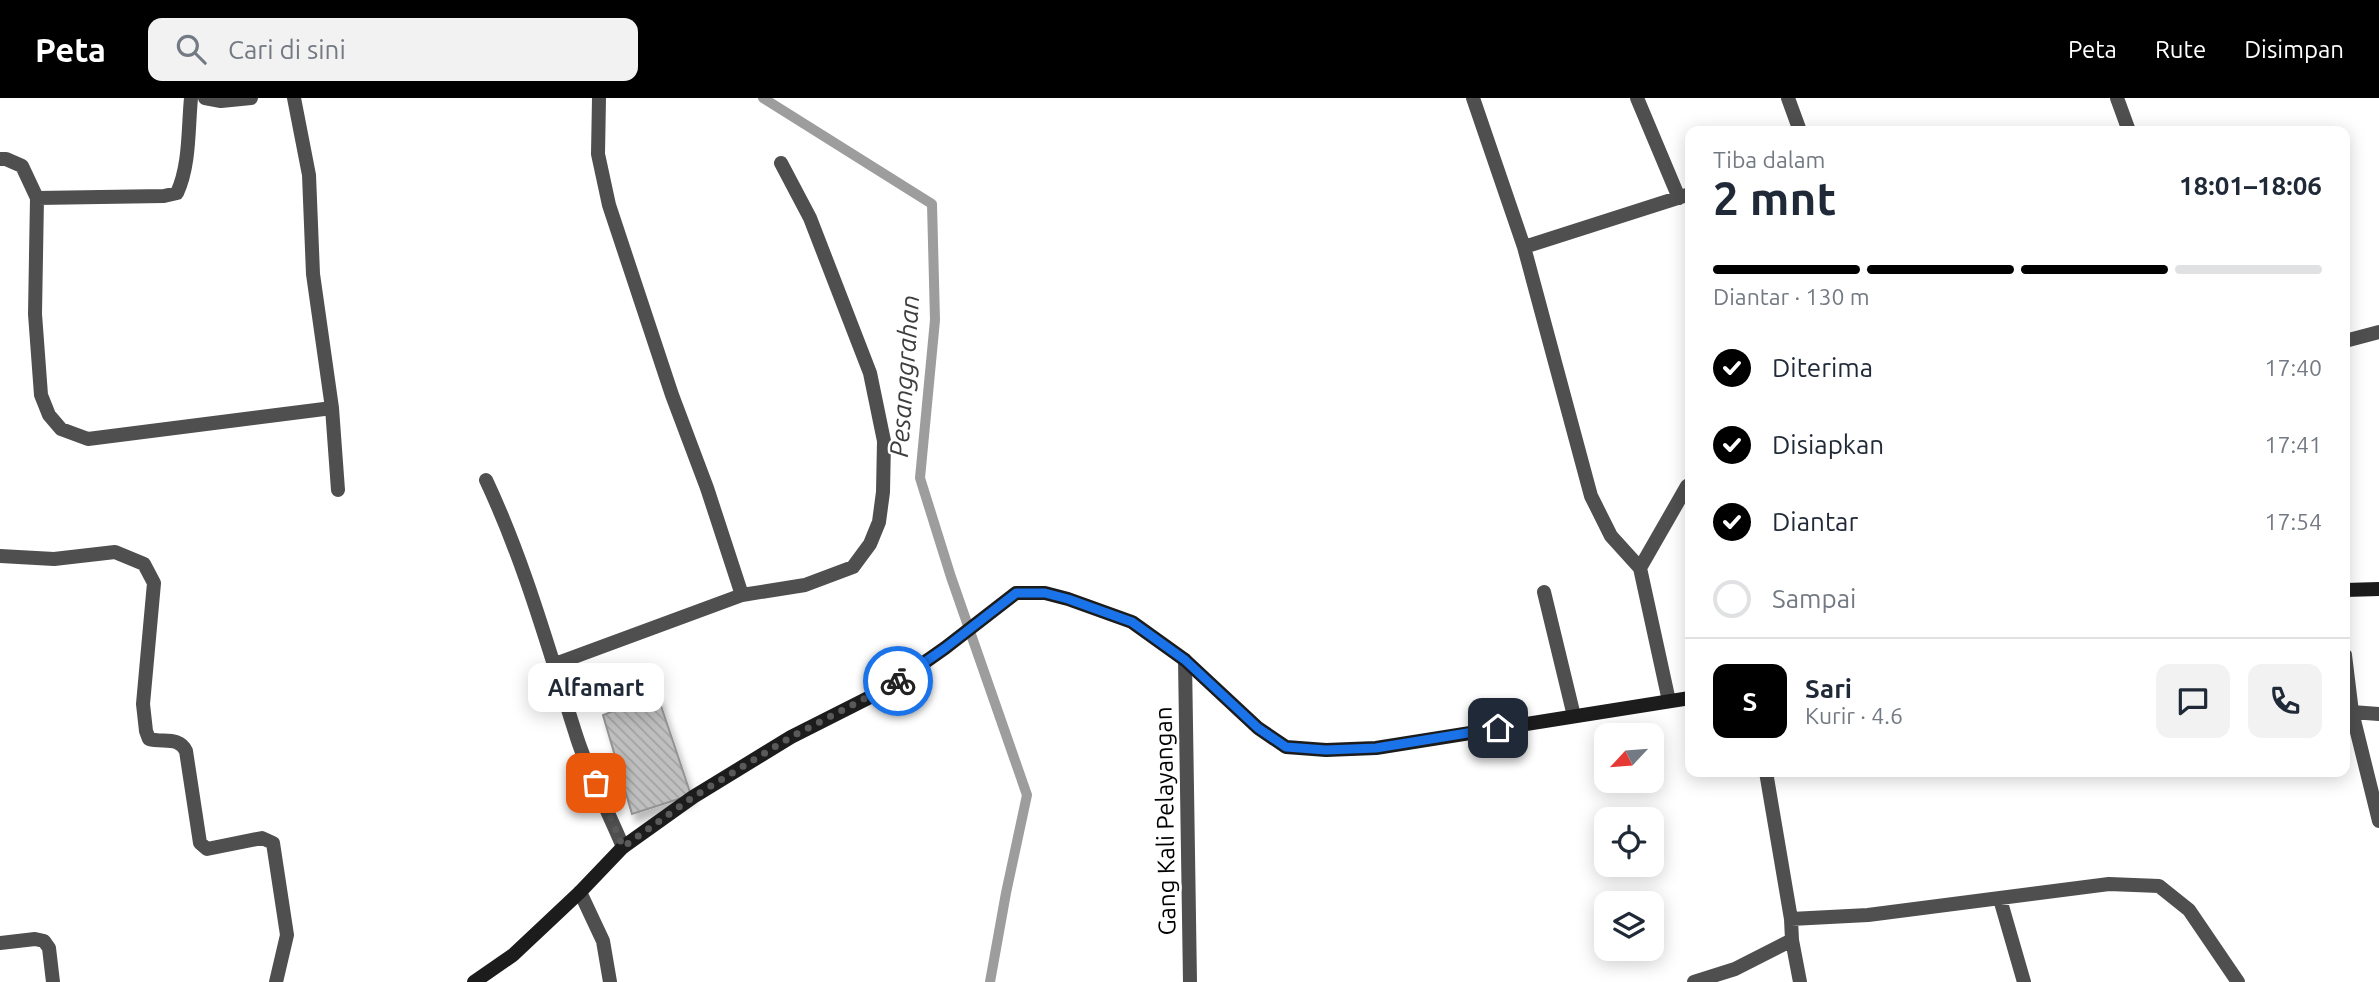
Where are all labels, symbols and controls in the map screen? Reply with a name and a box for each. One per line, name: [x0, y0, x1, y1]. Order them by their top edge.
search box: [148, 18, 638, 81]
icon: search: [172, 30, 210, 68]
text: Peta: [35, 31, 106, 68]
text: Cari di sini: [228, 35, 346, 64]
text: Peta: [2068, 36, 2117, 63]
text: Rute: [2155, 36, 2206, 63]
text: Disimpan: [2244, 36, 2344, 63]
text: Tiba dalam: [1713, 147, 1825, 172]
text: 18:01–18:06: [2179, 171, 2322, 200]
text: 2 mnt: [1713, 172, 1836, 224]
text: Diantar · 130 m: [1713, 284, 1870, 309]
water label: Pesanggrahan: [884, 294, 924, 458]
icon: check: [1713, 349, 1751, 387]
text: Diterima: [1772, 353, 1873, 382]
text: 17:40: [2264, 355, 2322, 380]
icon: check: [1713, 426, 1751, 464]
text: Disiapkan: [1772, 430, 1884, 459]
text: 17:41: [2264, 432, 2322, 457]
icon: check: [1713, 503, 1751, 541]
text: Diantar: [1772, 507, 1858, 536]
text: 17:54: [2264, 509, 2322, 534]
text: Sampai: [1772, 584, 1856, 613]
courier: [863, 646, 933, 716]
icon: bike: [879, 662, 917, 700]
callout: Alfamart: [528, 664, 664, 713]
button: chat: [2156, 664, 2230, 738]
button: phone: [2248, 664, 2322, 738]
text: Sari: [1805, 674, 1852, 703]
text: Alfamart: [548, 675, 644, 700]
text: S: [1743, 687, 1757, 716]
pin: [1468, 698, 1528, 758]
text: Kurir · 4.6: [1805, 703, 1903, 728]
street label: Gang Kali Pelayangan: [1150, 706, 1180, 936]
icon: home: [1479, 709, 1517, 747]
north arrow: [1594, 723, 1664, 793]
map controls: [1594, 723, 1664, 961]
pin: [566, 753, 626, 813]
icon: bag: [577, 764, 615, 802]
button: locate: [1594, 807, 1664, 877]
button: layers: [1594, 891, 1664, 961]

